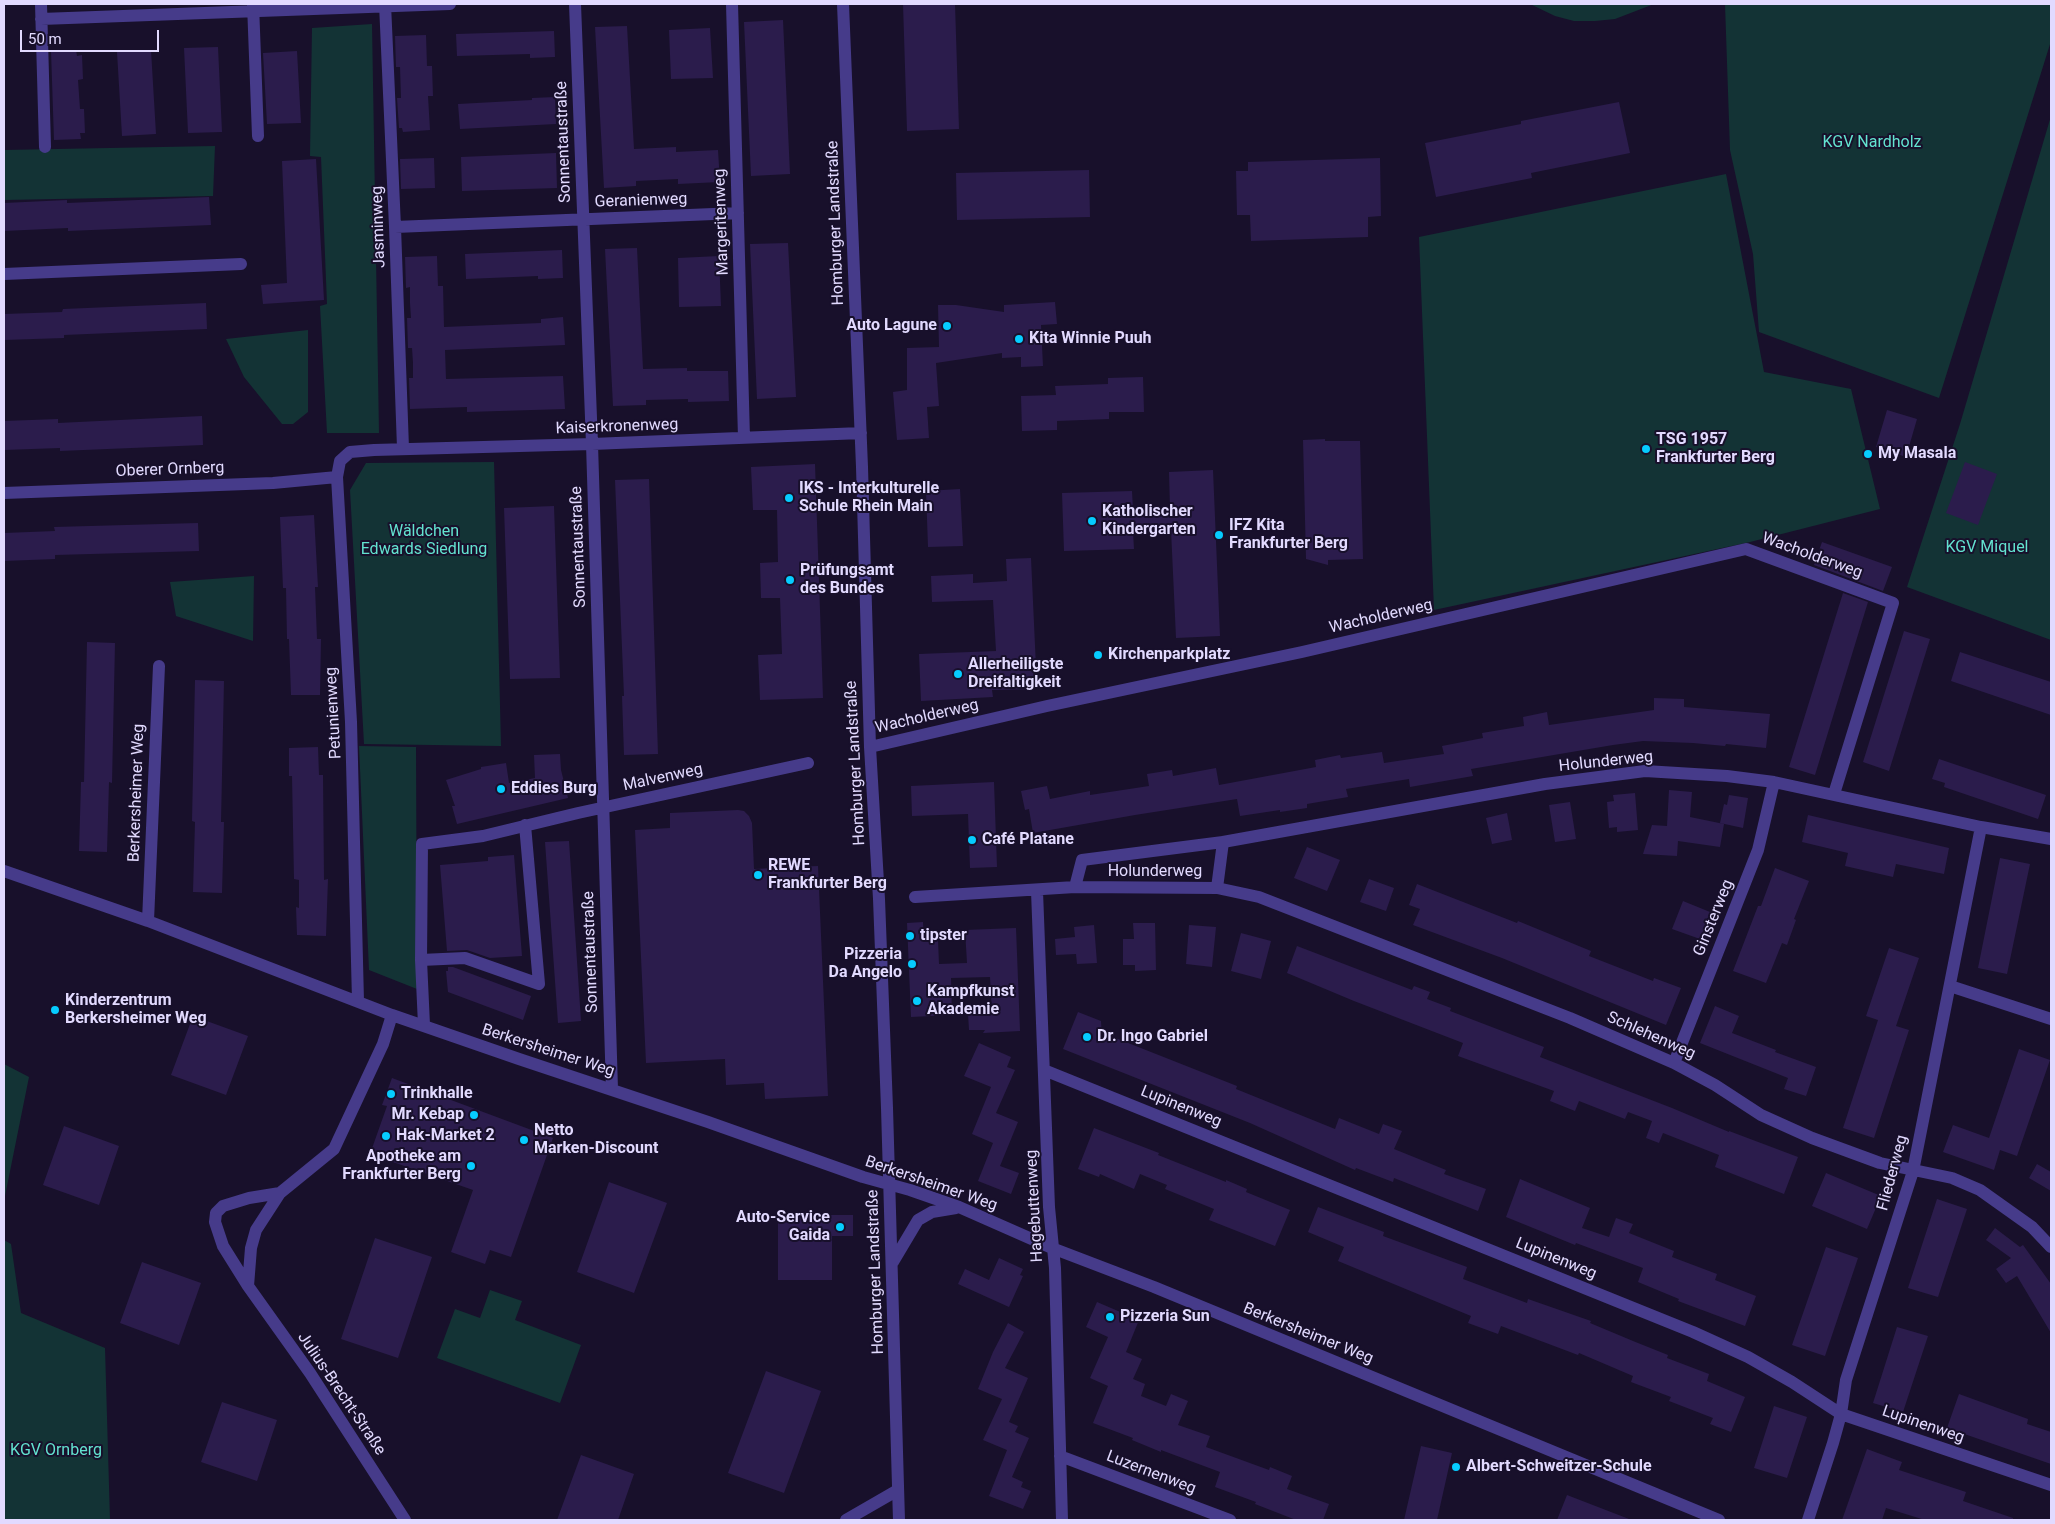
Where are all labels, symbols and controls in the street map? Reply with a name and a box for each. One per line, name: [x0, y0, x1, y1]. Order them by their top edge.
scale bar: [22, 20, 161, 52]
text: 50 m: [28, 30, 62, 48]
street label: Sonnentaustraße: [552, 81, 576, 203]
park label: KGV Nardholz: [1822, 133, 1922, 153]
street label: Homburger Landstraße: [824, 140, 848, 306]
street label: Margeritenweg: [711, 168, 733, 276]
street label: Jasminweg: [368, 186, 390, 268]
street label: Geranienweg: [594, 190, 688, 212]
place label: Auto Lagune: [846, 316, 937, 336]
marker: Auto Lagune: [941, 320, 953, 332]
place label: Kita Winnie Puuh: [1029, 329, 1152, 349]
marker: Kita Winnie Puuh: [1013, 333, 1025, 345]
street label: Kaiserkronenweg: [555, 415, 679, 439]
place label: TSG 1957 Frankfurter Berg: [1656, 430, 1775, 468]
marker: TSG 1957 Frankfurter Berg: [1640, 443, 1652, 455]
place label: My Masala: [1878, 444, 1956, 464]
marker: My Masala: [1862, 448, 1874, 460]
street label: Oberer Ornberg: [115, 459, 225, 481]
place label: IKS - Interkulturelle Schule Rhein Main: [799, 479, 939, 517]
street label: Sonnentaustraße: [567, 486, 591, 608]
marker: IKS - Interkulturelle Schule Rhein Main: [783, 492, 795, 504]
place label: Katholischer Kindergarten: [1102, 502, 1196, 540]
marker: Katholischer Kindergarten: [1086, 515, 1098, 527]
place label: IFZ Kita Frankfurter Berg: [1229, 516, 1348, 554]
park label: Wäldchen Edwards Siedlung: [361, 522, 487, 560]
marker: IFZ Kita Frankfurter Berg: [1213, 529, 1225, 541]
street label: Wacholderweg: [1759, 529, 1865, 583]
park label: KGV Miquel: [1945, 538, 2028, 558]
place label: Prüfungsamt des Bundes: [800, 561, 894, 599]
marker: Prüfungsamt des Bundes: [784, 574, 796, 586]
street label: Wacholderweg: [1327, 596, 1435, 638]
place label: Kirchenparkplatz: [1108, 645, 1230, 665]
marker: Kirchenparkplatz: [1092, 649, 1104, 661]
place label: Allerheiligste Dreifaltigkeit: [968, 655, 1063, 693]
street label: Petunienweg: [322, 667, 346, 759]
marker: Allerheiligste Dreifaltigkeit: [952, 668, 964, 680]
street label: Homburger Landstraße: [842, 680, 870, 846]
street label: Wacholderweg: [873, 696, 981, 738]
street label: Berkersheimer Weg: [125, 723, 149, 863]
street label: Holunderweg: [1558, 748, 1654, 776]
street label: Malvenweg: [621, 760, 705, 796]
place label: Eddies Burg: [511, 779, 597, 799]
marker: Eddies Burg: [495, 783, 507, 795]
place label: Café Platane: [982, 830, 1074, 850]
marker: Café Platane: [966, 834, 978, 846]
place label: REWE Frankfurter Berg: [768, 856, 887, 894]
street label: Holunderweg: [1108, 862, 1202, 882]
marker: REWE Frankfurter Berg: [752, 869, 764, 881]
street label: Ginsterweg: [1690, 877, 1738, 959]
street label: Sonnentaustraße: [579, 891, 603, 1013]
place label: tipster: [920, 926, 967, 946]
marker: tipster: [904, 930, 916, 942]
place label: Pizzeria Da Angelo: [829, 945, 902, 983]
marker: Pizzeria Da Angelo: [906, 958, 918, 970]
place label: Kampfkunst Akademie: [927, 982, 1014, 1020]
place label: Kinderzentrum Berkersheimer Weg: [65, 991, 207, 1029]
marker: Kampfkunst Akademie: [911, 995, 923, 1007]
marker: Kinderzentrum Berkersheimer Weg: [49, 1004, 61, 1016]
street label: Schlehenweg: [1604, 1008, 1698, 1064]
street label: Berkersheimer Weg: [479, 1020, 617, 1082]
place label: Dr. Ingo Gabriel: [1097, 1027, 1208, 1047]
marker: Dr. Ingo Gabriel: [1081, 1031, 1093, 1043]
street label: Lupinenweg: [1138, 1082, 1224, 1132]
place label: Trinkhalle: [401, 1084, 473, 1104]
marker: Trinkhalle: [385, 1088, 397, 1100]
place label: Mr. Kebap: [392, 1105, 464, 1125]
marker: Mr. Kebap: [468, 1109, 480, 1121]
place label: Netto Marken-Discount: [534, 1121, 658, 1159]
place label: Hak-Market 2: [396, 1126, 495, 1146]
marker: Hak-Market 2: [380, 1130, 392, 1142]
street label: Fliederweg: [1874, 1133, 1912, 1213]
marker: Netto Marken-Discount: [518, 1134, 530, 1146]
place label: Apotheke am Frankfurter Berg: [342, 1147, 461, 1185]
street label: Hagebuttenweg: [1022, 1149, 1048, 1263]
street label: Berkersheimer Weg: [862, 1152, 1000, 1216]
marker: Apotheke am Frankfurter Berg: [465, 1160, 477, 1172]
street label: Homburger Landstraße: [864, 1189, 888, 1355]
place label: Auto-Service Gaida: [736, 1208, 830, 1246]
marker: Auto-Service Gaida: [834, 1221, 846, 1233]
street label: Lupinenweg: [1513, 1234, 1599, 1284]
street label: Berkersheimer Weg: [1240, 1299, 1376, 1369]
place label: Pizzeria Sun: [1120, 1307, 1210, 1327]
marker: Pizzeria Sun: [1104, 1311, 1116, 1323]
street label: Julius-Brecht-Straße: [293, 1329, 389, 1459]
street label: Lupinenweg: [1879, 1402, 1967, 1448]
park label: KGV Ornberg: [10, 1441, 102, 1461]
street label: Luzernenweg: [1103, 1447, 1199, 1499]
place label: Albert-Schweitzer-Schule: [1466, 1457, 1652, 1477]
marker: Albert-Schweitzer-Schule: [1450, 1461, 1462, 1473]

